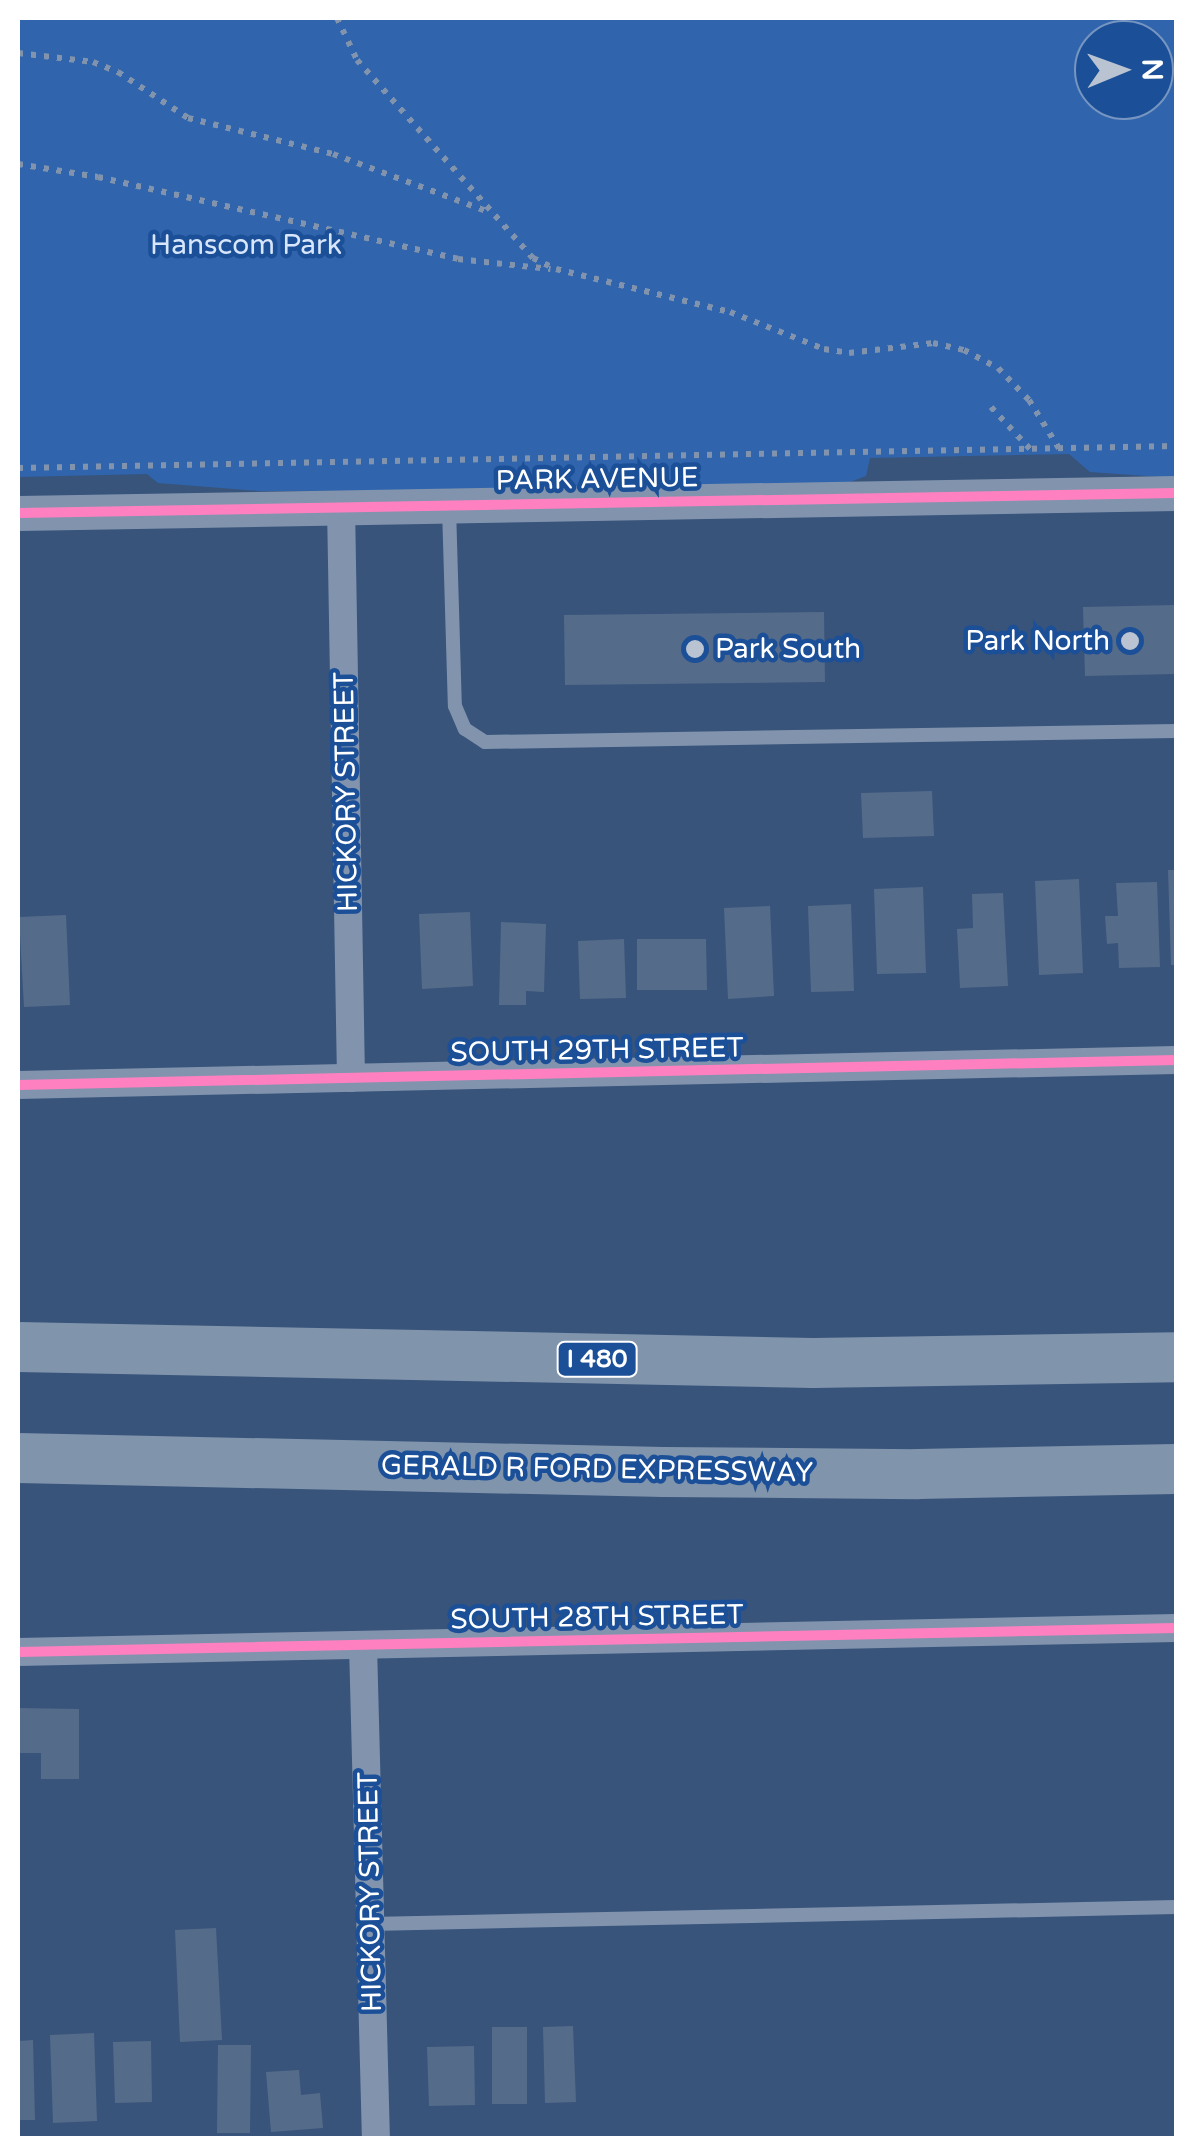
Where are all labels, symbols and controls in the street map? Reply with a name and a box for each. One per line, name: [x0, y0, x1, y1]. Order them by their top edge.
north arrow: [1074, 20, 1174, 120]
text: N: [1135, 58, 1169, 81]
park label: Hanscom Park: [150, 228, 342, 262]
street label: PARK AVENUE: [495, 460, 699, 498]
place label: Park North: [965, 624, 1110, 658]
marker: Park North: [1119, 630, 1141, 652]
place label: Park South: [715, 632, 861, 666]
marker: Park South: [684, 638, 706, 660]
street label: HICKORY STREET: [327, 672, 365, 912]
street label: SOUTH 29TH STREET: [450, 1031, 744, 1069]
road number: I 480: [554, 1339, 640, 1379]
street label: GERALD R FORD EXPRESSWAY: [381, 1448, 813, 1490]
street label: SOUTH 28TH STREET: [450, 1598, 744, 1636]
street label: HICKORY STREET: [351, 1772, 389, 2012]

